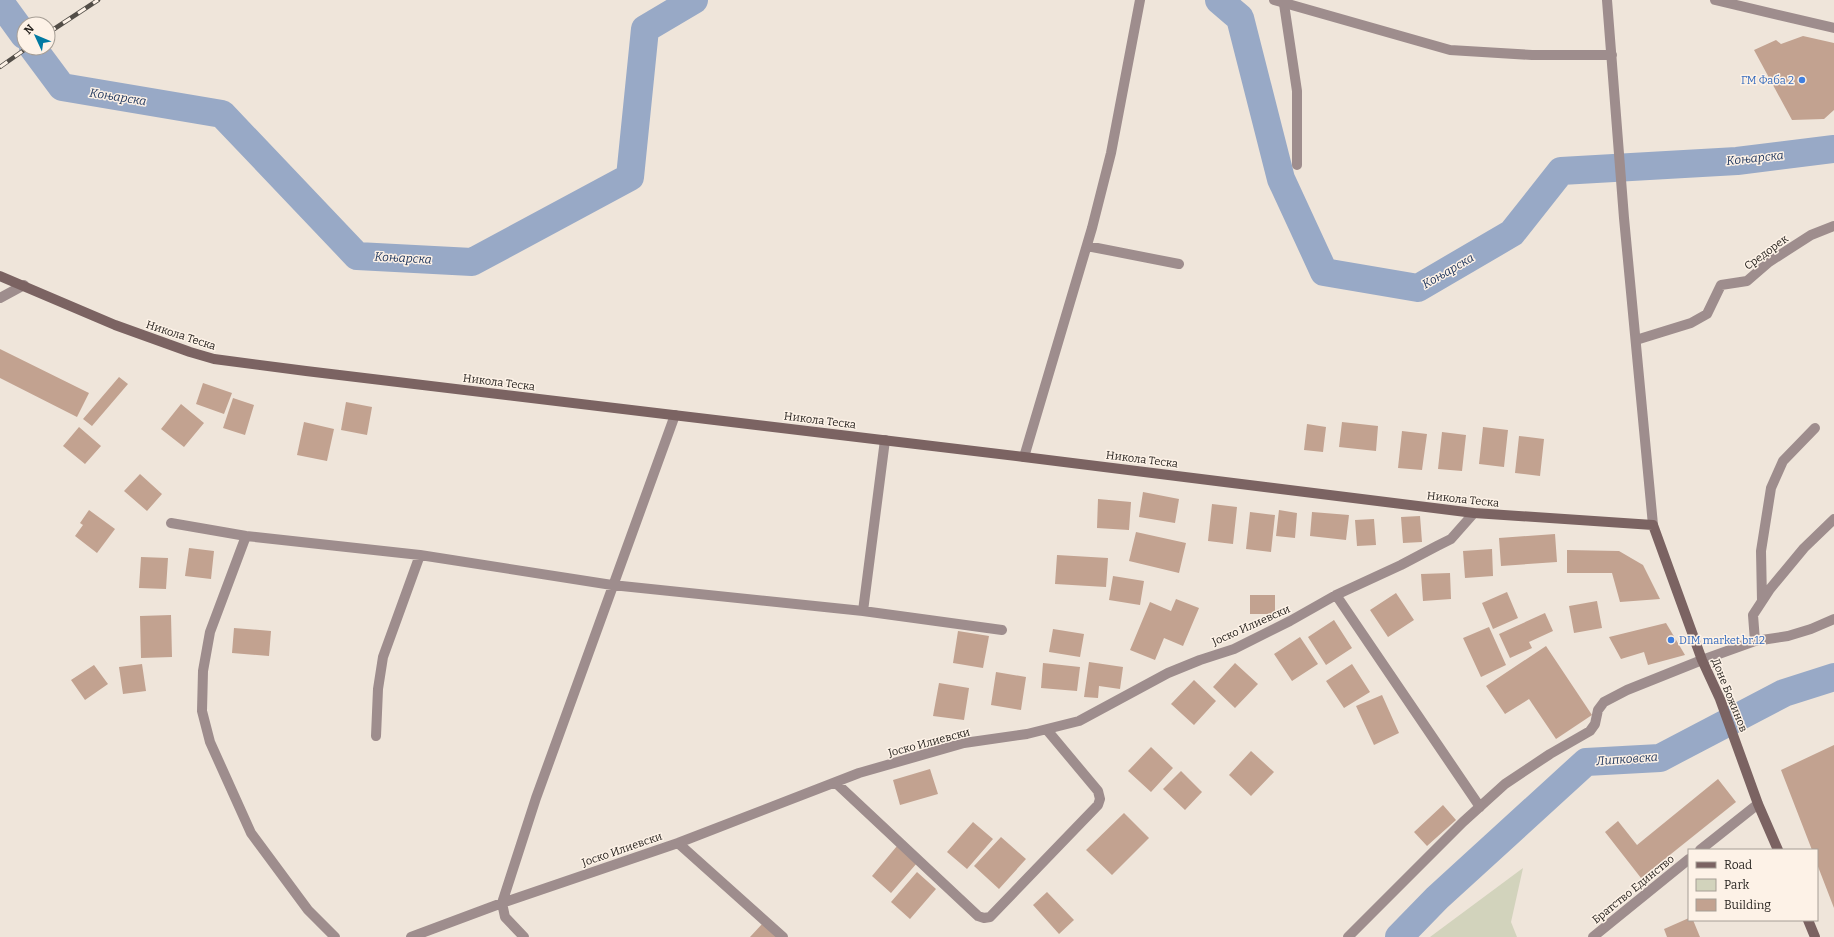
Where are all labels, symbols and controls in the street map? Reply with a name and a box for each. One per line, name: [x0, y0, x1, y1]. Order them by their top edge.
north arrow: [16, 16, 56, 56]
text: N: [22, 21, 37, 37]
place label: ГМ Фаба 2: [1741, 74, 1794, 87]
marker: ГМ Фаба 2: [1797, 75, 1807, 85]
water label: Коњарска: [89, 86, 147, 108]
water label: Коњарска: [1726, 148, 1784, 168]
street label: Средорек: [1742, 232, 1791, 273]
water label: Коњарска: [374, 250, 432, 266]
water label: Коњарска: [1420, 251, 1476, 291]
street label: Никола Теска: [144, 318, 217, 353]
street label: Никола Теска: [462, 372, 536, 393]
street label: Никола Теска: [783, 410, 857, 431]
street label: Никола Теска: [1105, 449, 1179, 470]
street label: Никола Теска: [1426, 489, 1500, 510]
street label: Јоско Илиевски: [1209, 602, 1292, 649]
place label: DIM market br.12: [1679, 634, 1765, 647]
marker: DIM market br.12: [1666, 635, 1676, 645]
street label: Доне Божинов: [1709, 657, 1750, 734]
street label: Јоско Илиевски: [886, 725, 971, 760]
water label: Липковска: [1595, 750, 1658, 768]
street label: Јоско Илиевски: [579, 830, 664, 870]
legend: [1688, 849, 1818, 921]
street label: Братство Единство: [1590, 852, 1677, 926]
text: Road: [1724, 858, 1752, 872]
text: Park: [1724, 878, 1750, 892]
text: Building: [1724, 898, 1771, 912]

